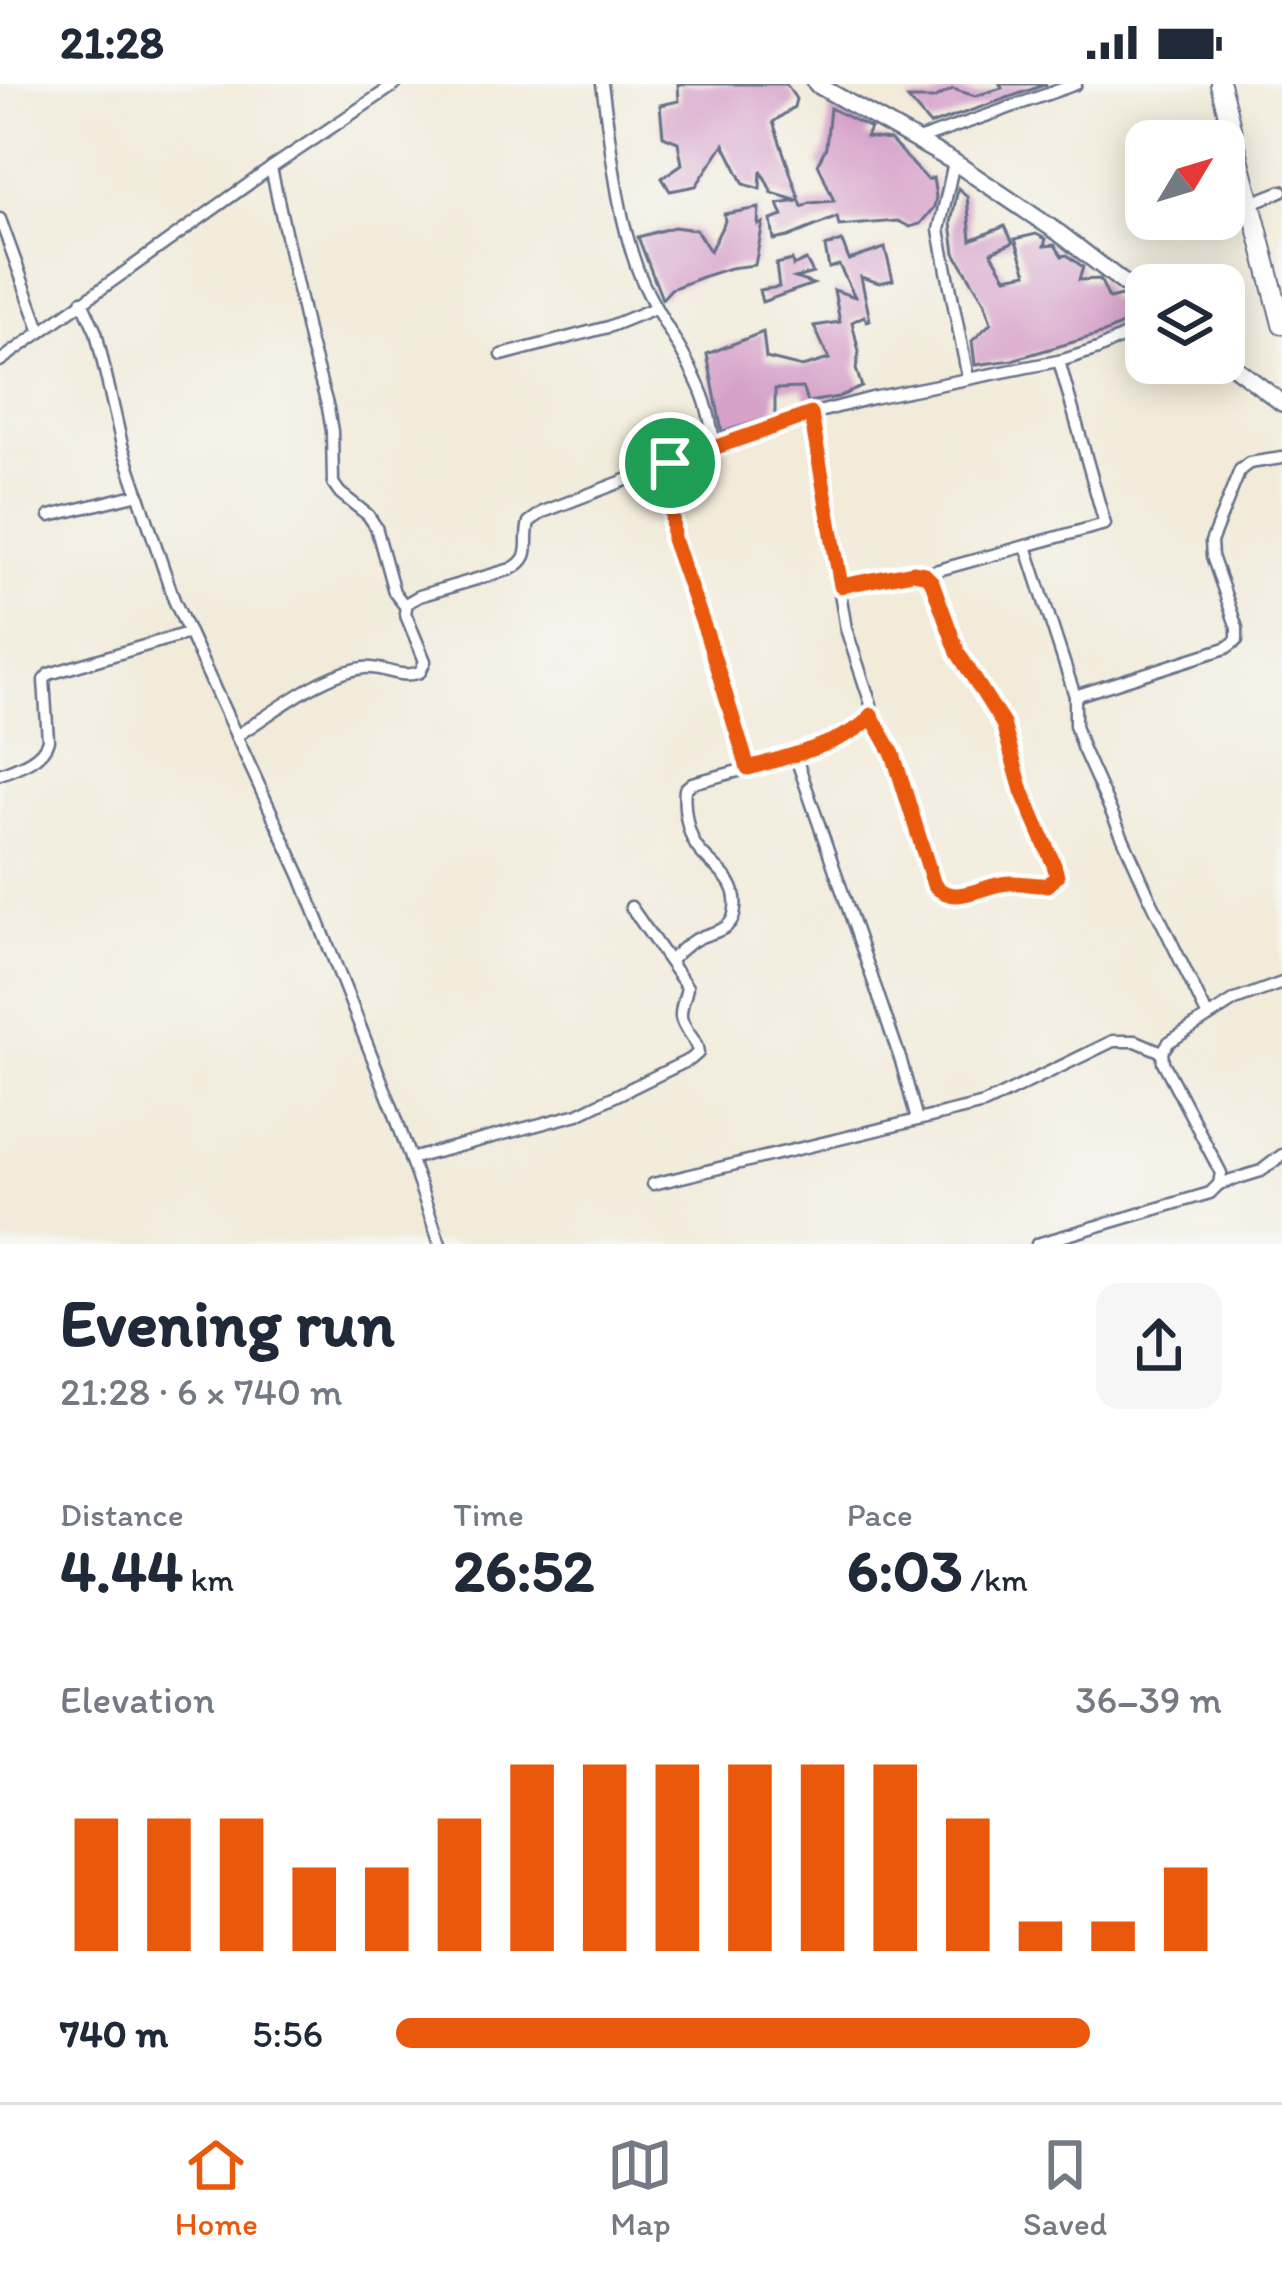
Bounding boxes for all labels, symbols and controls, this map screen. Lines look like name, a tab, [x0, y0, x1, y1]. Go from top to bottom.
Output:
text: 21:28	[60, 15, 164, 69]
north arrow	[1125, 120, 1245, 240]
map controls	[1125, 120, 1245, 384]
button: layers	[1125, 264, 1245, 384]
pin	[619, 412, 721, 514]
icon: arrive	[637, 430, 703, 496]
text: Evening run	[60, 1283, 395, 1363]
button: share	[1096, 1283, 1222, 1409]
text: 21:28 · 6 × 740 m	[60, 1368, 343, 1415]
text: Distance	[60, 1495, 184, 1534]
text: Time	[453, 1495, 524, 1534]
text: Pace	[847, 1495, 913, 1534]
text: 4.44	[60, 1534, 183, 1606]
text: 26:52	[453, 1534, 594, 1606]
text: 6:03	[847, 1534, 963, 1606]
text: km	[183, 1560, 234, 1599]
text: /km	[963, 1560, 1028, 1599]
text: Elevation	[60, 1676, 215, 1723]
text: 36–39 m	[1075, 1676, 1222, 1723]
text: 740 m	[60, 2010, 168, 2057]
text: 5:56	[252, 2010, 323, 2057]
tab: Home	[175, 2132, 258, 2243]
tab: Map	[607, 2132, 673, 2243]
tab: Saved	[1023, 2132, 1107, 2243]

